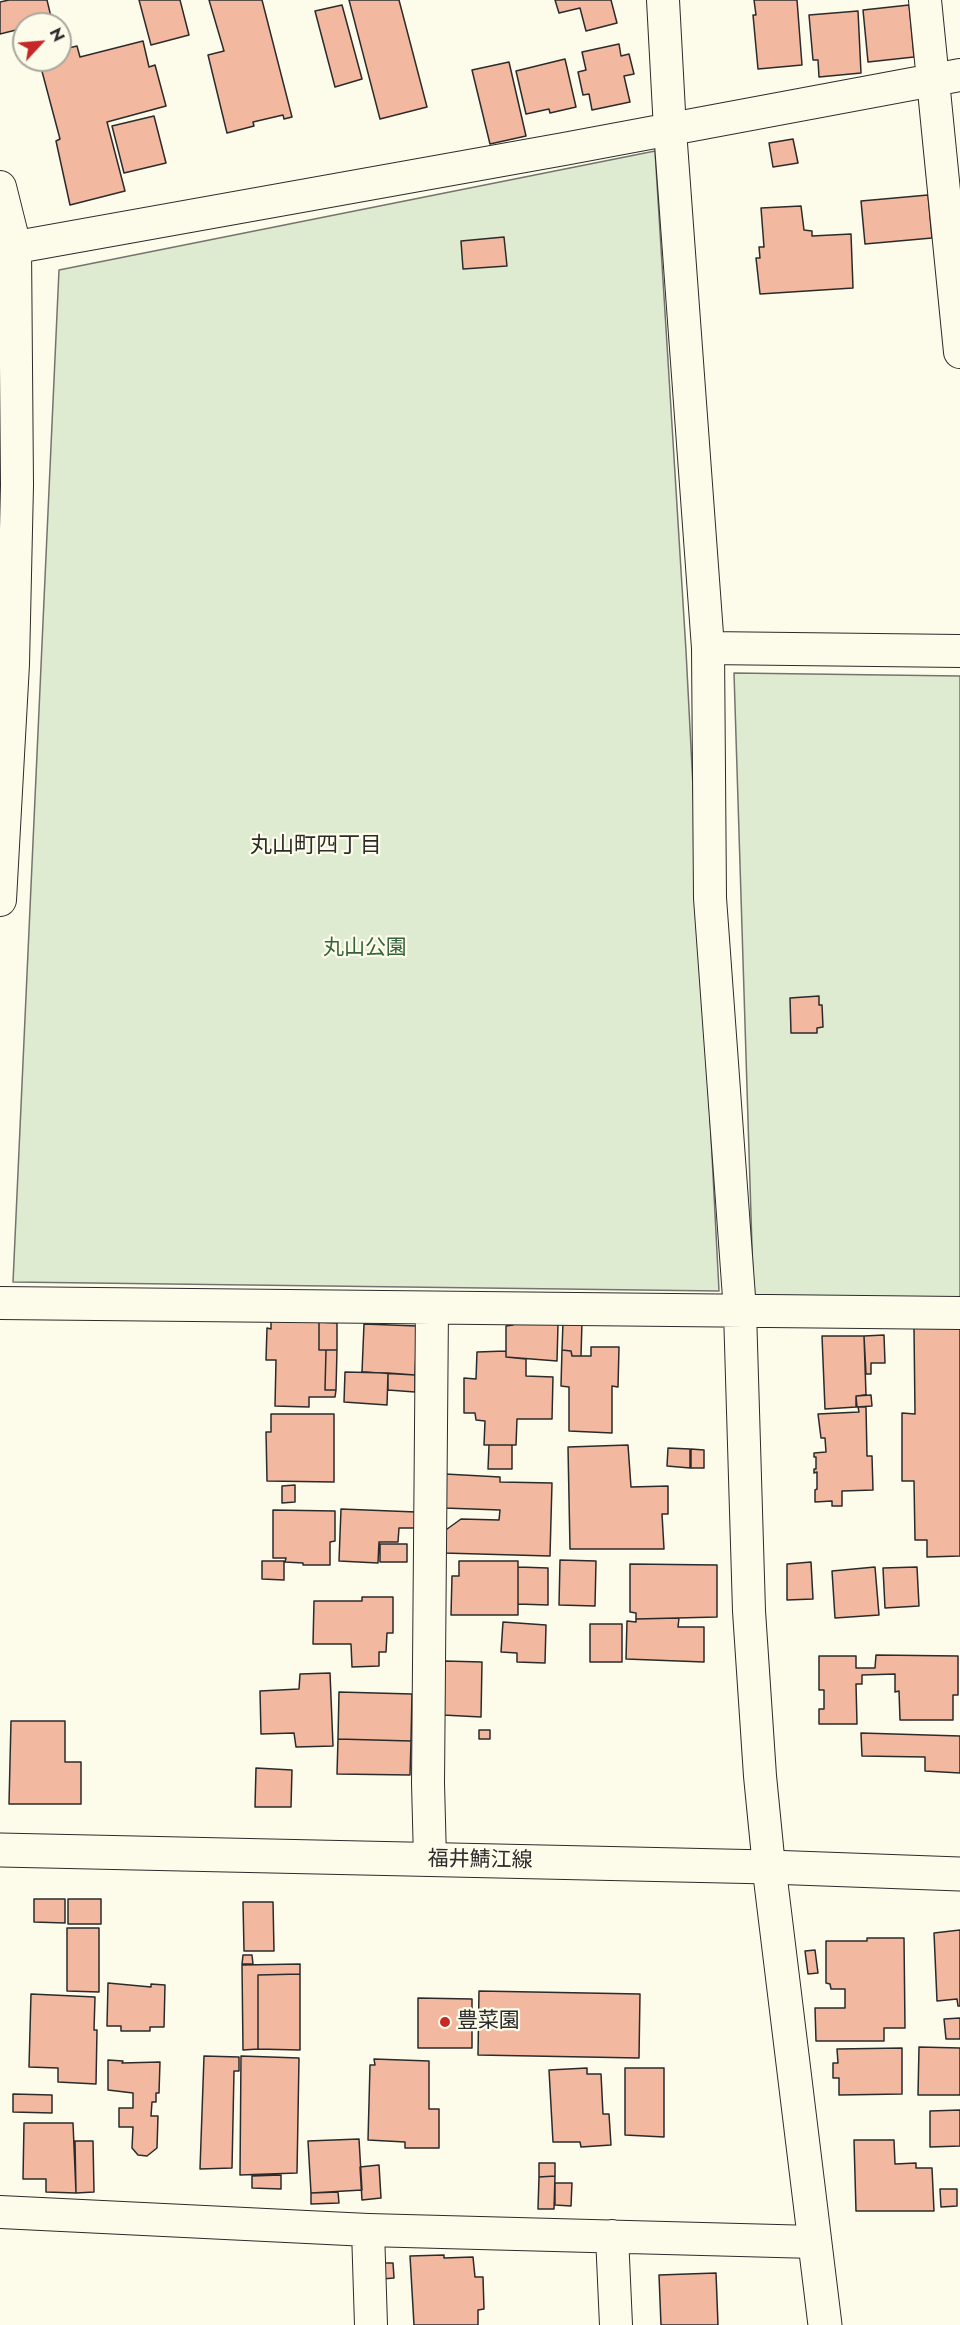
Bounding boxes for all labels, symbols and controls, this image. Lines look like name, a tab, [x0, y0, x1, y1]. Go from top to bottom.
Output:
north arrow	[12, 12, 72, 72]
text: N	[44, 24, 70, 46]
district label: 丸山町四丁目	[250, 834, 382, 860]
park label: 丸山公園	[323, 936, 407, 962]
street label: 福井鯖江線	[427, 1847, 533, 1875]
place label: 豊菜園	[457, 2009, 520, 2035]
marker: 豊菜園	[438, 2015, 452, 2029]

